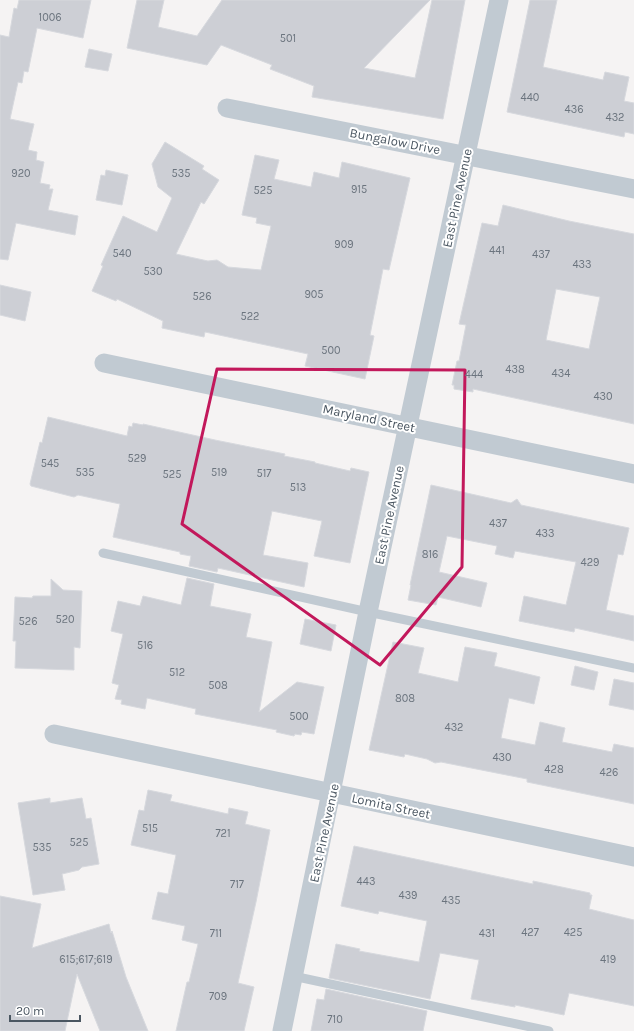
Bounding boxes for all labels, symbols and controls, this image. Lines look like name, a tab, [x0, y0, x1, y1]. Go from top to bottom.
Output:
house number: 1006	[39, 11, 62, 24]
house number: 501	[280, 32, 296, 45]
house number: 440	[521, 91, 539, 104]
house number: 436	[565, 103, 583, 116]
house number: 432	[605, 111, 625, 124]
street label: Bungalow Drive	[348, 125, 442, 157]
street label: East Pine Avenue	[439, 147, 475, 249]
house number: 920	[11, 167, 31, 180]
house number: 535	[172, 167, 190, 180]
house number: 915	[351, 183, 367, 196]
house number: 525	[254, 184, 272, 197]
house number: 909	[334, 238, 354, 251]
house number: 441	[489, 244, 505, 257]
house number: 540	[113, 247, 131, 260]
house number: 437	[532, 248, 550, 261]
house number: 433	[572, 258, 592, 271]
house number: 530	[143, 265, 163, 278]
house number: 905	[304, 288, 324, 301]
house number: 526	[193, 290, 211, 303]
house number: 522	[241, 310, 259, 323]
house number: 500	[321, 344, 341, 357]
house number: 438	[505, 363, 525, 376]
house number: 434	[552, 367, 570, 380]
house number: 444	[465, 368, 483, 381]
house number: 430	[593, 390, 613, 403]
street label: Maryland Street	[321, 401, 417, 435]
house number: 529	[128, 452, 146, 465]
house number: 545	[41, 457, 59, 470]
street label: East Pine Avenue	[371, 464, 407, 566]
house number: 535	[76, 466, 94, 479]
house number: 519	[211, 466, 227, 479]
house number: 517	[256, 467, 272, 480]
house number: 525	[163, 468, 181, 481]
house number: 513	[290, 481, 306, 494]
house number: 437	[489, 517, 507, 530]
house number: 433	[535, 527, 555, 540]
house number: 816	[422, 548, 438, 561]
house number: 429	[581, 556, 599, 569]
house number: 520	[55, 613, 75, 626]
house number: 526	[19, 615, 37, 628]
house number: 516	[137, 639, 153, 652]
house number: 512	[169, 666, 185, 679]
house number: 508	[208, 679, 228, 692]
house number: 808	[395, 692, 415, 705]
house number: 500	[289, 710, 309, 723]
house number: 432	[444, 721, 464, 734]
house number: 430	[492, 751, 512, 764]
house number: 428	[544, 763, 564, 776]
house number: 426	[600, 766, 618, 779]
street label: East Pine Avenue	[306, 782, 342, 884]
street label: Lomita Street	[350, 790, 432, 822]
house number: 515	[142, 822, 158, 835]
house number: 721	[215, 827, 231, 840]
house number: 525	[70, 836, 88, 849]
house number: 535	[33, 841, 51, 854]
house number: 443	[357, 875, 375, 888]
house number: 717	[230, 878, 244, 891]
house number: 439	[398, 889, 418, 902]
house number: 435	[442, 894, 460, 907]
house number: 427	[521, 926, 539, 939]
house number: 425	[564, 926, 582, 939]
house number: 711	[210, 927, 222, 940]
house number: 431	[479, 927, 495, 940]
house number: 615;617;619	[59, 953, 113, 966]
house number: 419	[600, 953, 616, 966]
house number: 709	[209, 990, 227, 1003]
scale bar	[10, 997, 80, 1023]
text: 20 m	[16, 1004, 44, 1018]
house number: 710	[327, 1013, 343, 1026]

